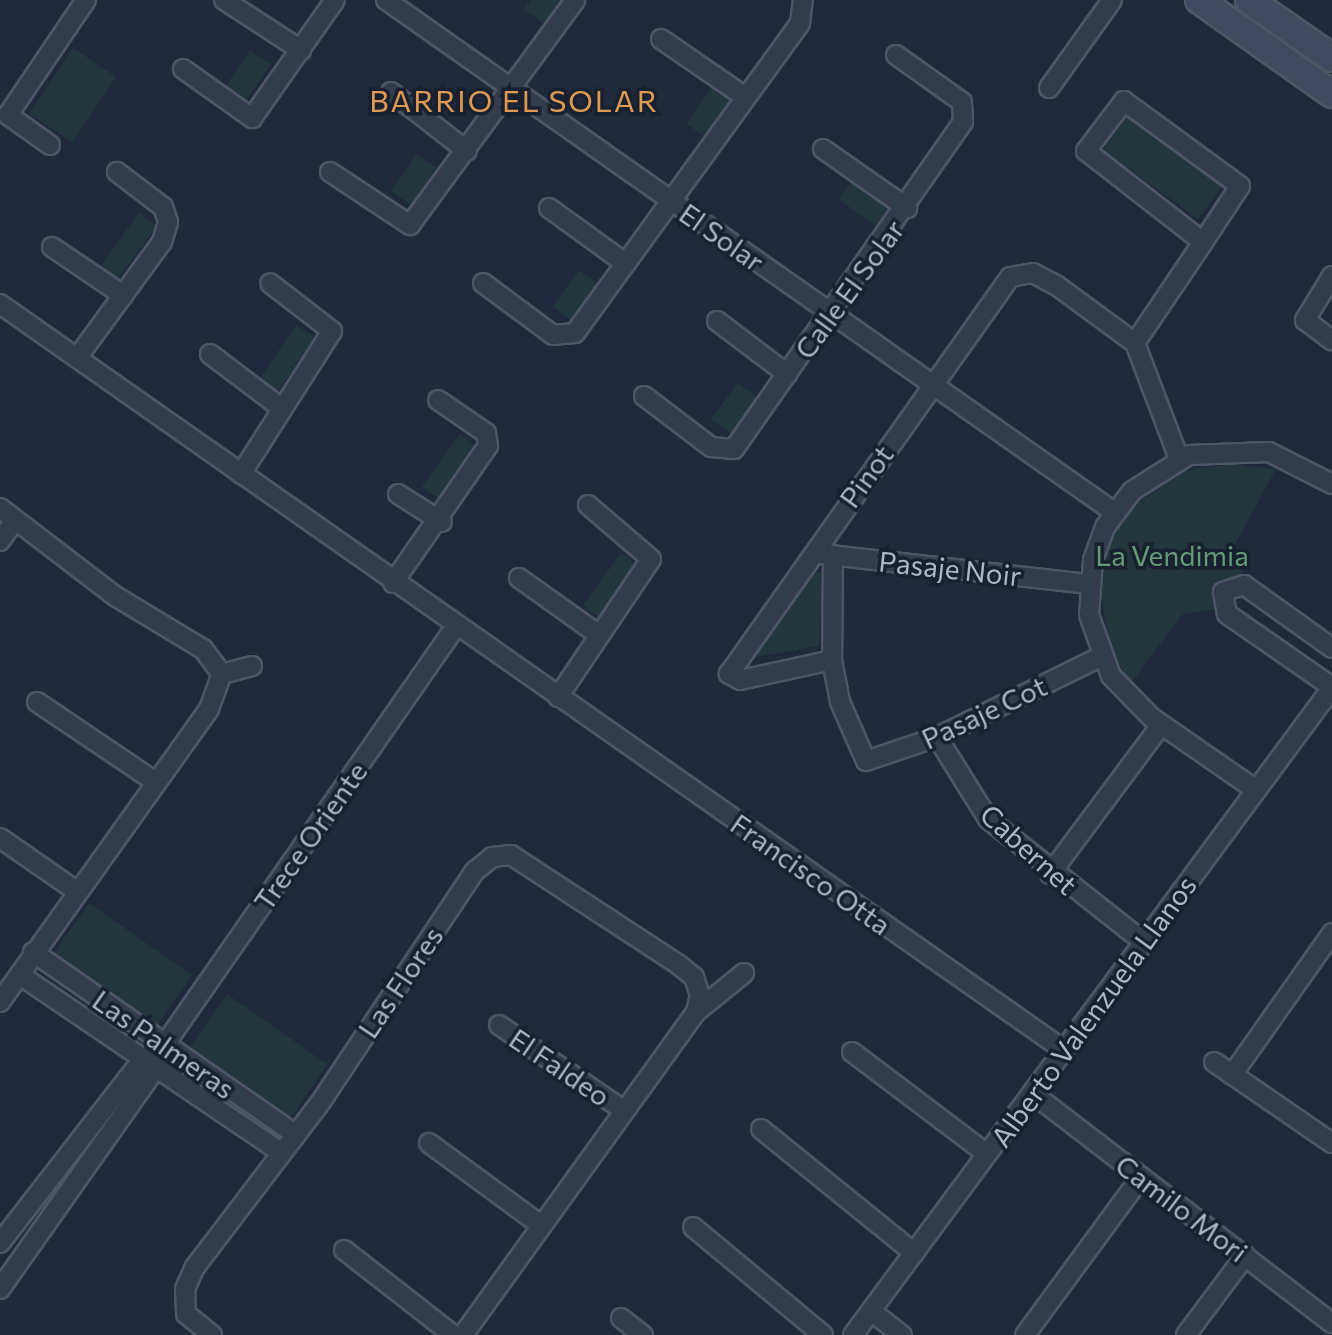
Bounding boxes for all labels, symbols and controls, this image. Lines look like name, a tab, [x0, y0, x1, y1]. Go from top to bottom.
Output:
district label: BARRIO EL SOLAR	[369, 82, 659, 118]
street label: El Solar	[673, 196, 771, 278]
street label: Calle El Solar	[787, 213, 911, 365]
street label: Pinot	[832, 438, 900, 514]
park label: La Vendimia	[1095, 538, 1249, 572]
street label: Pasaje Noir	[877, 544, 1023, 592]
street label: Pasaje Cot	[916, 668, 1052, 756]
street label: Trece Oriente	[247, 755, 373, 917]
street label: Cabernet	[974, 797, 1084, 901]
street label: Francisco Otta	[725, 806, 897, 942]
street label: Alberto Valenzuela Llanos	[983, 869, 1203, 1153]
street label: Las Flores	[351, 920, 449, 1044]
street label: Las Palmeras	[87, 983, 241, 1105]
street label: El Faldeo	[503, 1021, 617, 1113]
street label: Camilo Mori	[1109, 1147, 1255, 1269]

